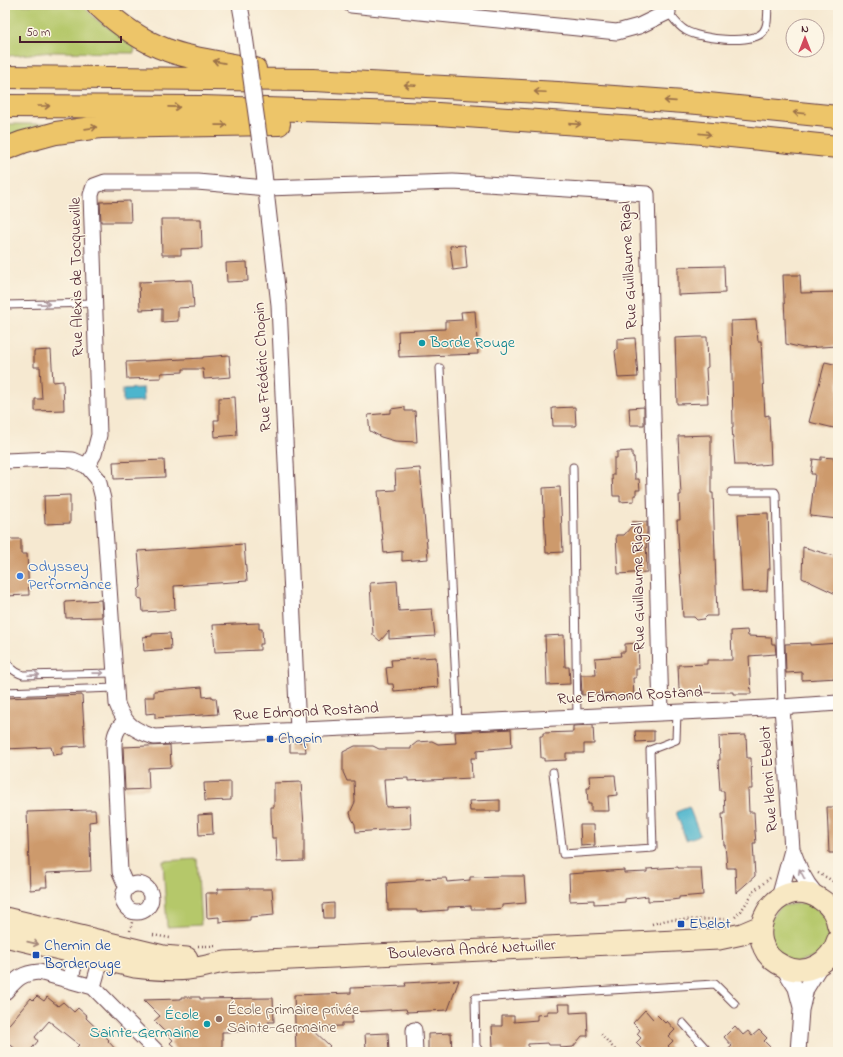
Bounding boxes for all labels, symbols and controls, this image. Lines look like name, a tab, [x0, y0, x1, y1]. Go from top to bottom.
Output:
scale bar	[20, 18, 121, 44]
north arrow	[785, 18, 825, 58]
text: N	[801, 21, 809, 37]
text: 50 m	[26, 24, 50, 42]
one-way arrow	[213, 58, 226, 66]
one-way arrow	[404, 81, 417, 88]
one-way arrow	[534, 89, 547, 96]
one-way arrow	[664, 98, 677, 105]
one-way arrow	[37, 102, 50, 110]
one-way arrow	[167, 103, 180, 111]
one-way arrow	[793, 109, 806, 117]
one-way arrow	[214, 121, 227, 129]
one-way arrow	[568, 121, 581, 128]
one-way arrow	[84, 124, 97, 132]
one-way arrow	[698, 130, 711, 137]
street label: Rue Alexis de Tocqueville	[64, 196, 90, 357]
street label: Rue Guillaume Rigal	[614, 200, 644, 330]
one-way arrow	[37, 300, 50, 308]
street label: Rue Frédéric Chopin	[248, 302, 278, 432]
place label: Borde Rouge	[429, 331, 516, 355]
marker: Borde Rouge	[417, 338, 427, 348]
street label: Rue Guillaume Rigal	[626, 522, 652, 651]
place label: Odyssey Performance	[28, 555, 112, 597]
marker: Odyssey Performance	[15, 571, 25, 581]
one-way arrow	[91, 669, 104, 677]
one-way arrow	[27, 671, 40, 679]
street label: Rue Edmond Rostand	[557, 680, 703, 712]
street label: Rue Edmond Rostand	[233, 696, 379, 728]
street label: Rue Henri Ebelot	[753, 724, 785, 833]
place label: Chopin	[278, 727, 322, 751]
marker: Chopin	[265, 734, 275, 744]
one-way arrow	[798, 869, 806, 881]
place label: Ebelot	[689, 912, 731, 936]
marker: Ebelot	[676, 919, 686, 929]
place label: Chemin de Borderouge	[43, 934, 122, 976]
street label: Boulevard André Netwiller	[387, 934, 557, 966]
one-way arrow	[26, 940, 39, 947]
marker: Chemin de Borderouge	[31, 950, 41, 960]
place label: École primaire privée Sainte-Germaine	[227, 998, 360, 1040]
place label: École Sainte-Germaine	[90, 1003, 200, 1045]
marker: École primaire privée Sainte-Germaine	[214, 1014, 224, 1024]
marker: École Sainte-Germaine	[202, 1019, 212, 1029]

